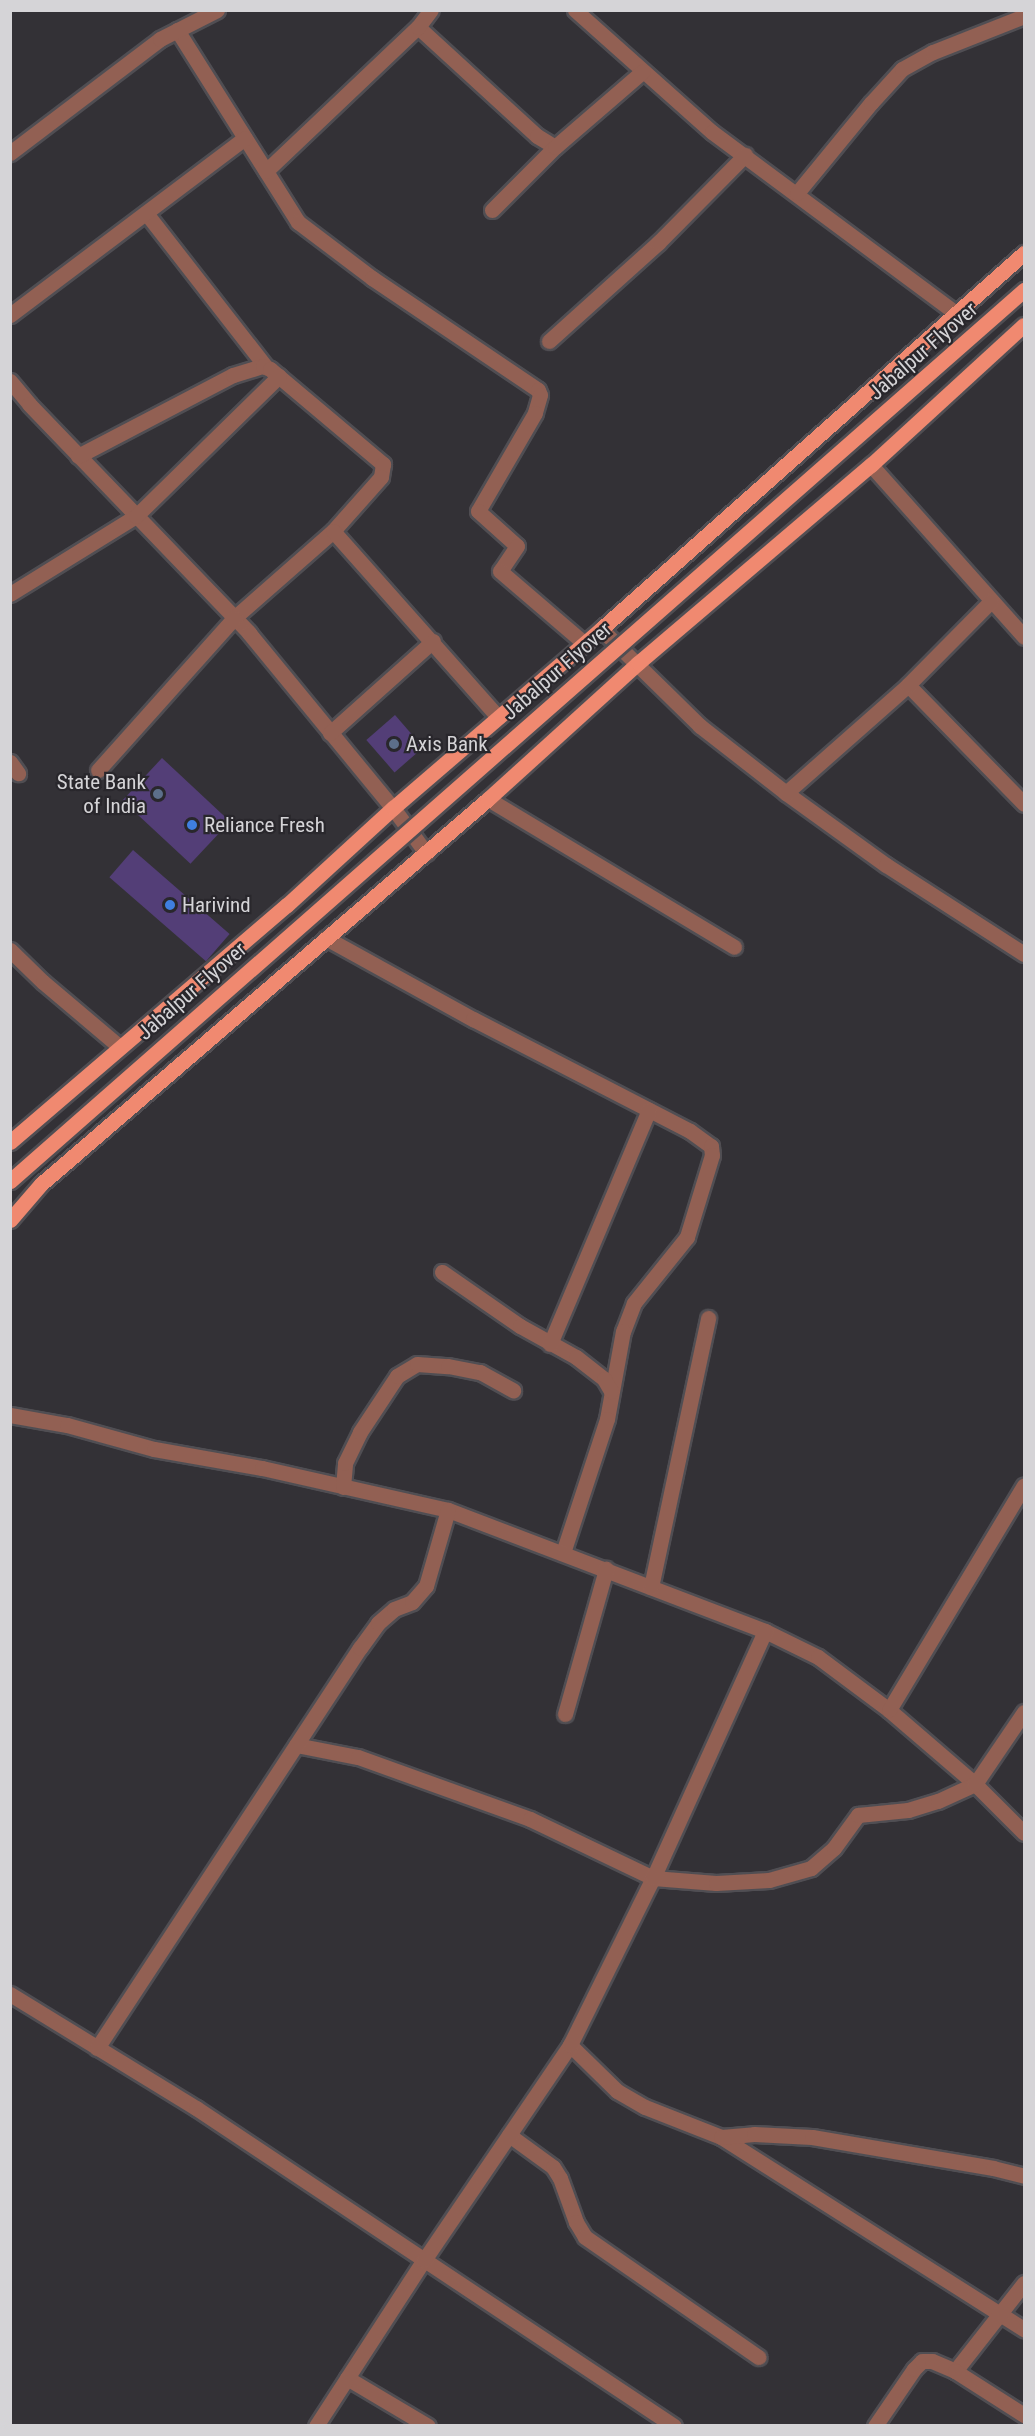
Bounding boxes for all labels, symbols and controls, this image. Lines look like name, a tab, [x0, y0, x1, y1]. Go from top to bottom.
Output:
street label: Jabalpur Flyover	[863, 297, 983, 405]
street label: Jabalpur Flyover	[497, 617, 617, 725]
place label: Axis Bank	[406, 731, 488, 757]
marker: Axis Bank	[387, 737, 401, 751]
place label: State Bank of India	[57, 769, 146, 819]
marker: State Bank of India	[151, 787, 165, 801]
place label: Reliance Fresh	[204, 812, 325, 838]
marker: Reliance Fresh	[185, 818, 199, 832]
place label: Harivind	[182, 892, 251, 918]
marker: Harivind	[163, 898, 177, 912]
street label: Jabalpur Flyover	[132, 937, 252, 1045]

